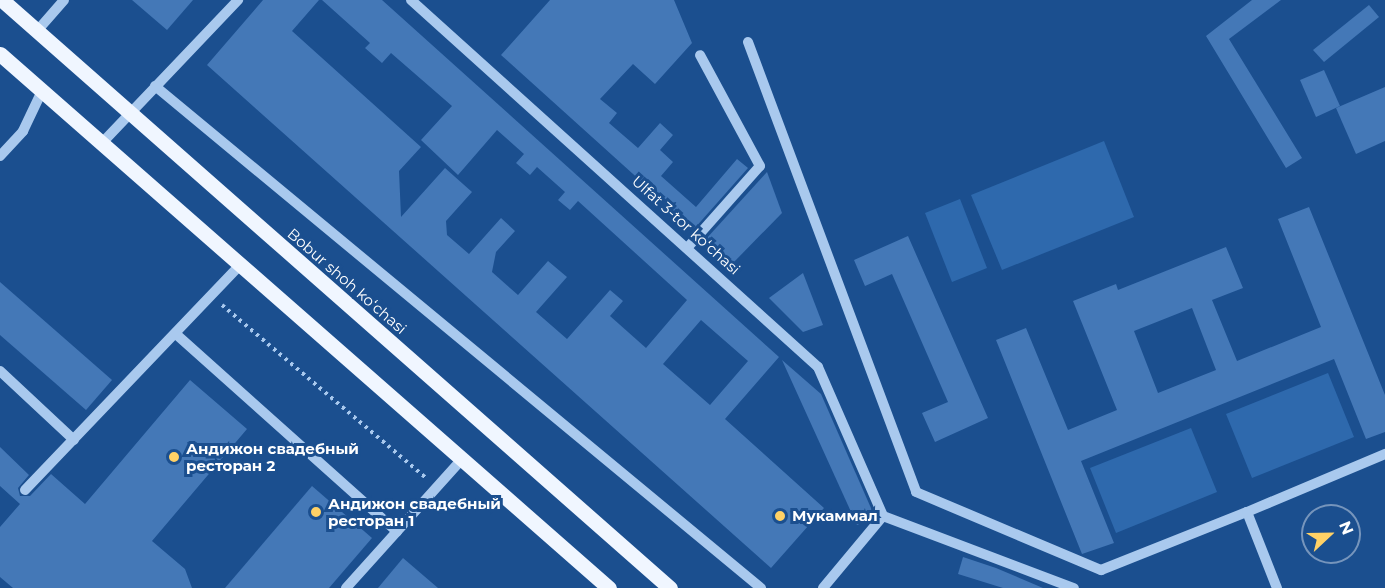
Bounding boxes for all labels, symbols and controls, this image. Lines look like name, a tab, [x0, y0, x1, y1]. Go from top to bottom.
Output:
street label: Ulfat 3-tor koʻchasi	[628, 172, 744, 278]
street label: Bobur shoh koʻchasi	[284, 224, 410, 338]
place label: Андижон свадебный ресторан 2	[186, 439, 359, 474]
marker: Андижон свадебный ресторан 2	[167, 450, 181, 464]
place label: Андижон свадебный ресторан 1	[328, 494, 501, 529]
north arrow	[1301, 504, 1361, 564]
marker: Андижон свадебный ресторан 1	[309, 505, 323, 519]
place label: Мукаммал	[792, 507, 878, 525]
marker: Мукаммал	[773, 509, 787, 523]
text: N	[1335, 518, 1358, 537]

